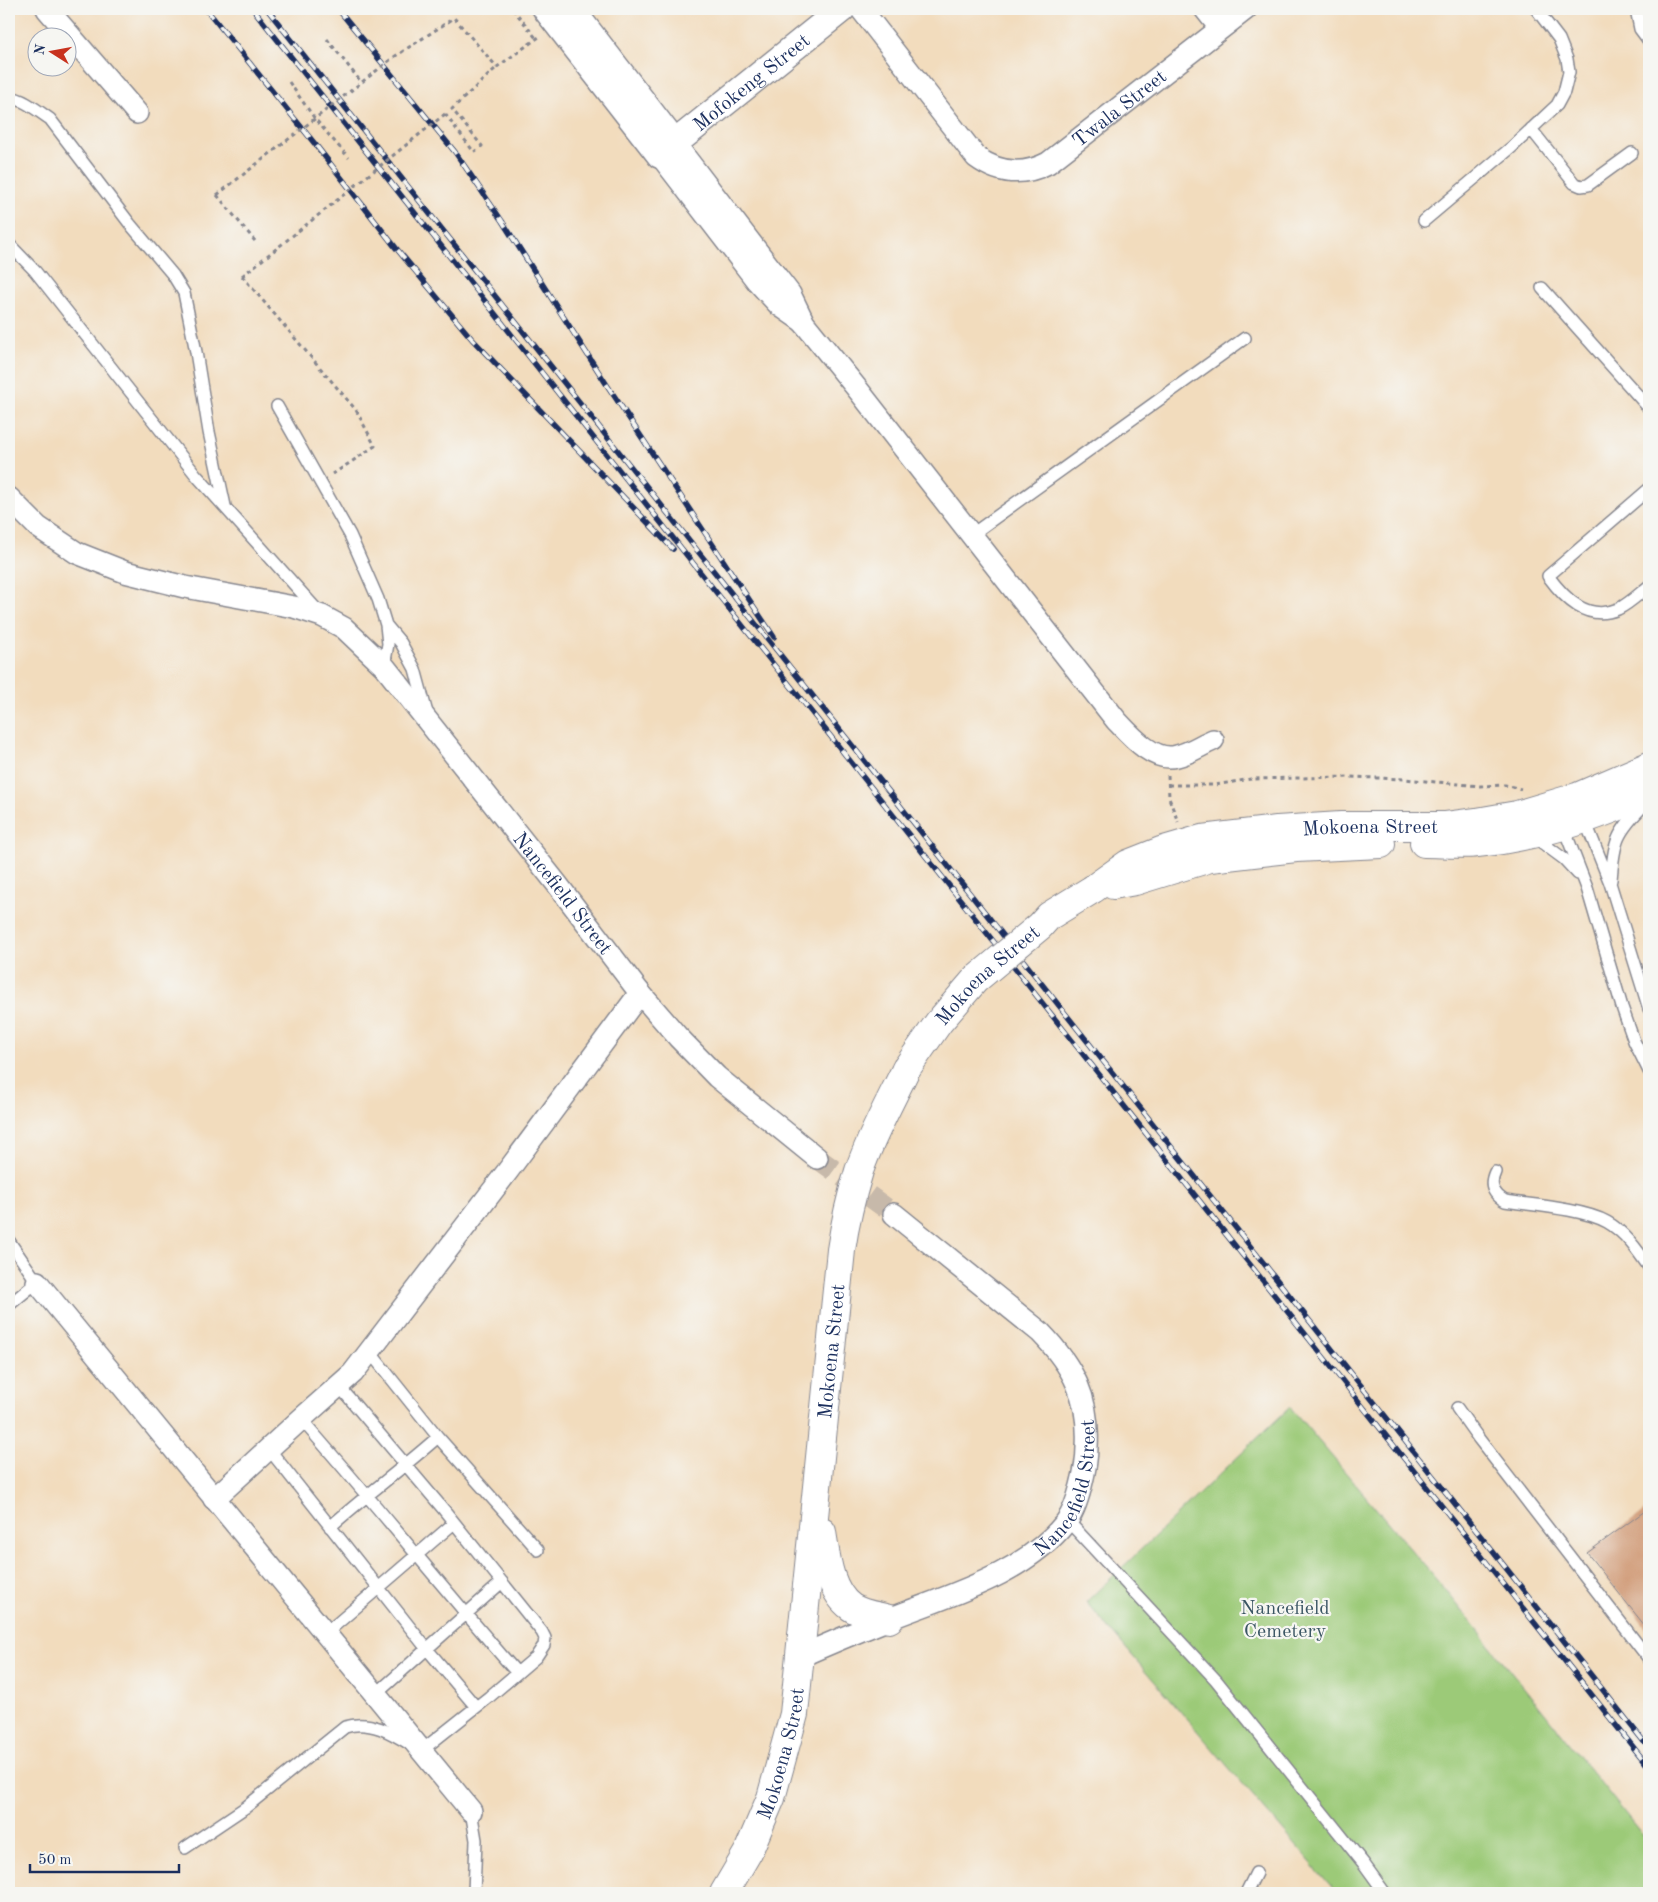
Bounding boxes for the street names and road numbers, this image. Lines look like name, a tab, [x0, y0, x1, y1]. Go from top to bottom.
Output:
street label: Mofokeng Street	[690, 31, 814, 136]
street label: Twala Street	[1069, 67, 1171, 152]
street label: Mokoena Street	[1302, 818, 1438, 840]
street label: Nancefield Street	[508, 829, 615, 959]
street label: Mokoena Street	[933, 923, 1044, 1030]
street label: Mokoena Street	[816, 1283, 850, 1420]
street label: Nancefield Street	[1031, 1418, 1099, 1561]
street label: Mokoena Street	[755, 1687, 809, 1823]

